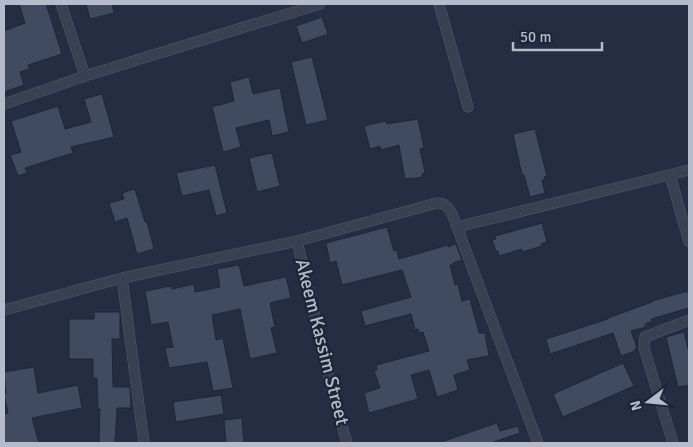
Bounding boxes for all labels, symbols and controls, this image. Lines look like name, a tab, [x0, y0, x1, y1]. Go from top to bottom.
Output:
scale bar	[513, 20, 602, 52]
text: 50 m	[520, 28, 551, 46]
street label: Akeem Kassim Street	[290, 256, 354, 428]
north arrow	[623, 377, 673, 427]
text: N	[626, 398, 645, 412]

